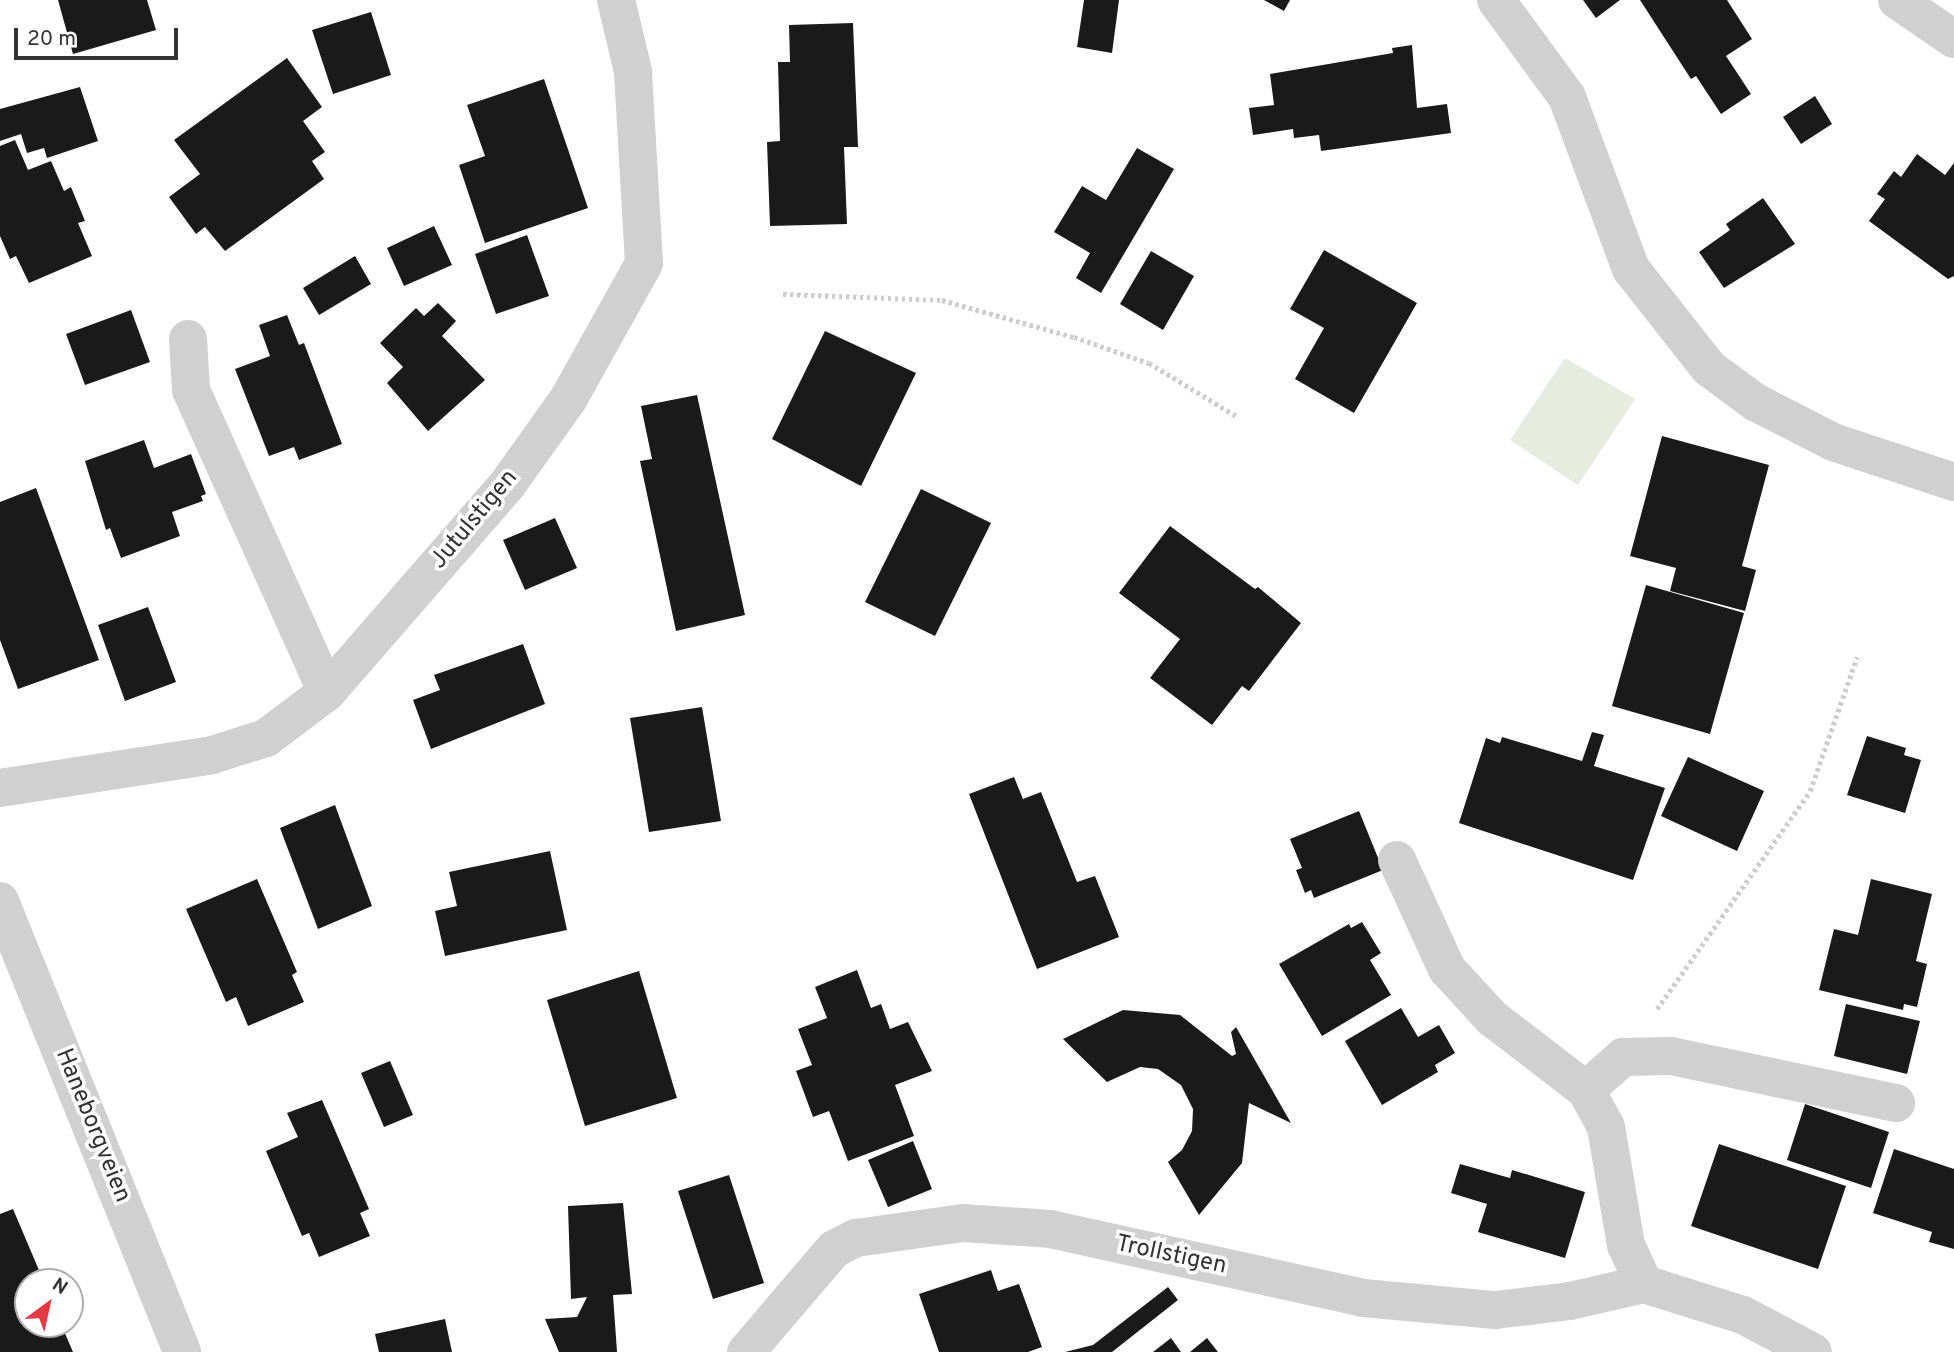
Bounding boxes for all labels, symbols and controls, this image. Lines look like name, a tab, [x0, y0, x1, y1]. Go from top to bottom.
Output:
scale bar	[18, 14, 182, 58]
text: 20 m	[27, 26, 76, 53]
street label: Jutulstigen	[425, 465, 525, 575]
street label: Haneborgveien	[48, 1045, 136, 1207]
street label: Trollstigen	[1113, 1230, 1229, 1282]
north arrow	[14, 1268, 84, 1338]
text: N	[47, 1273, 72, 1301]

